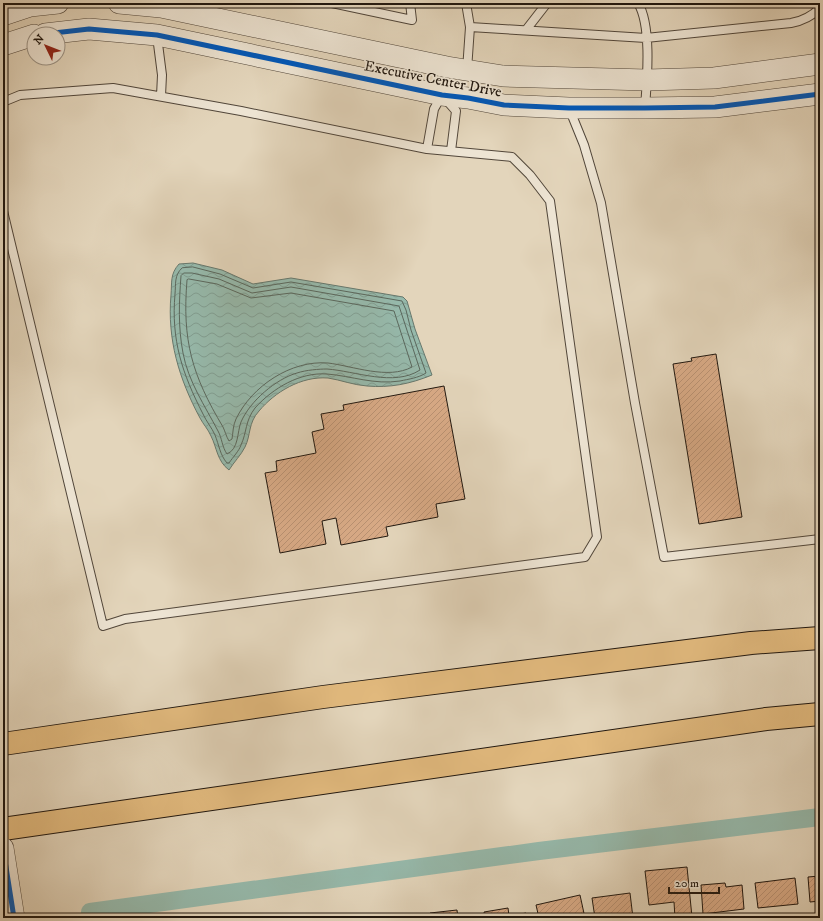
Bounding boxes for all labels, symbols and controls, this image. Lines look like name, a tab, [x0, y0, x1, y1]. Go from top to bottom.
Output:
north arrow	[26, 26, 66, 66]
text: N	[31, 32, 48, 48]
street label: Executive Center Drive	[363, 56, 503, 102]
scale bar	[669, 869, 719, 895]
text: 20 m	[675, 876, 699, 891]

